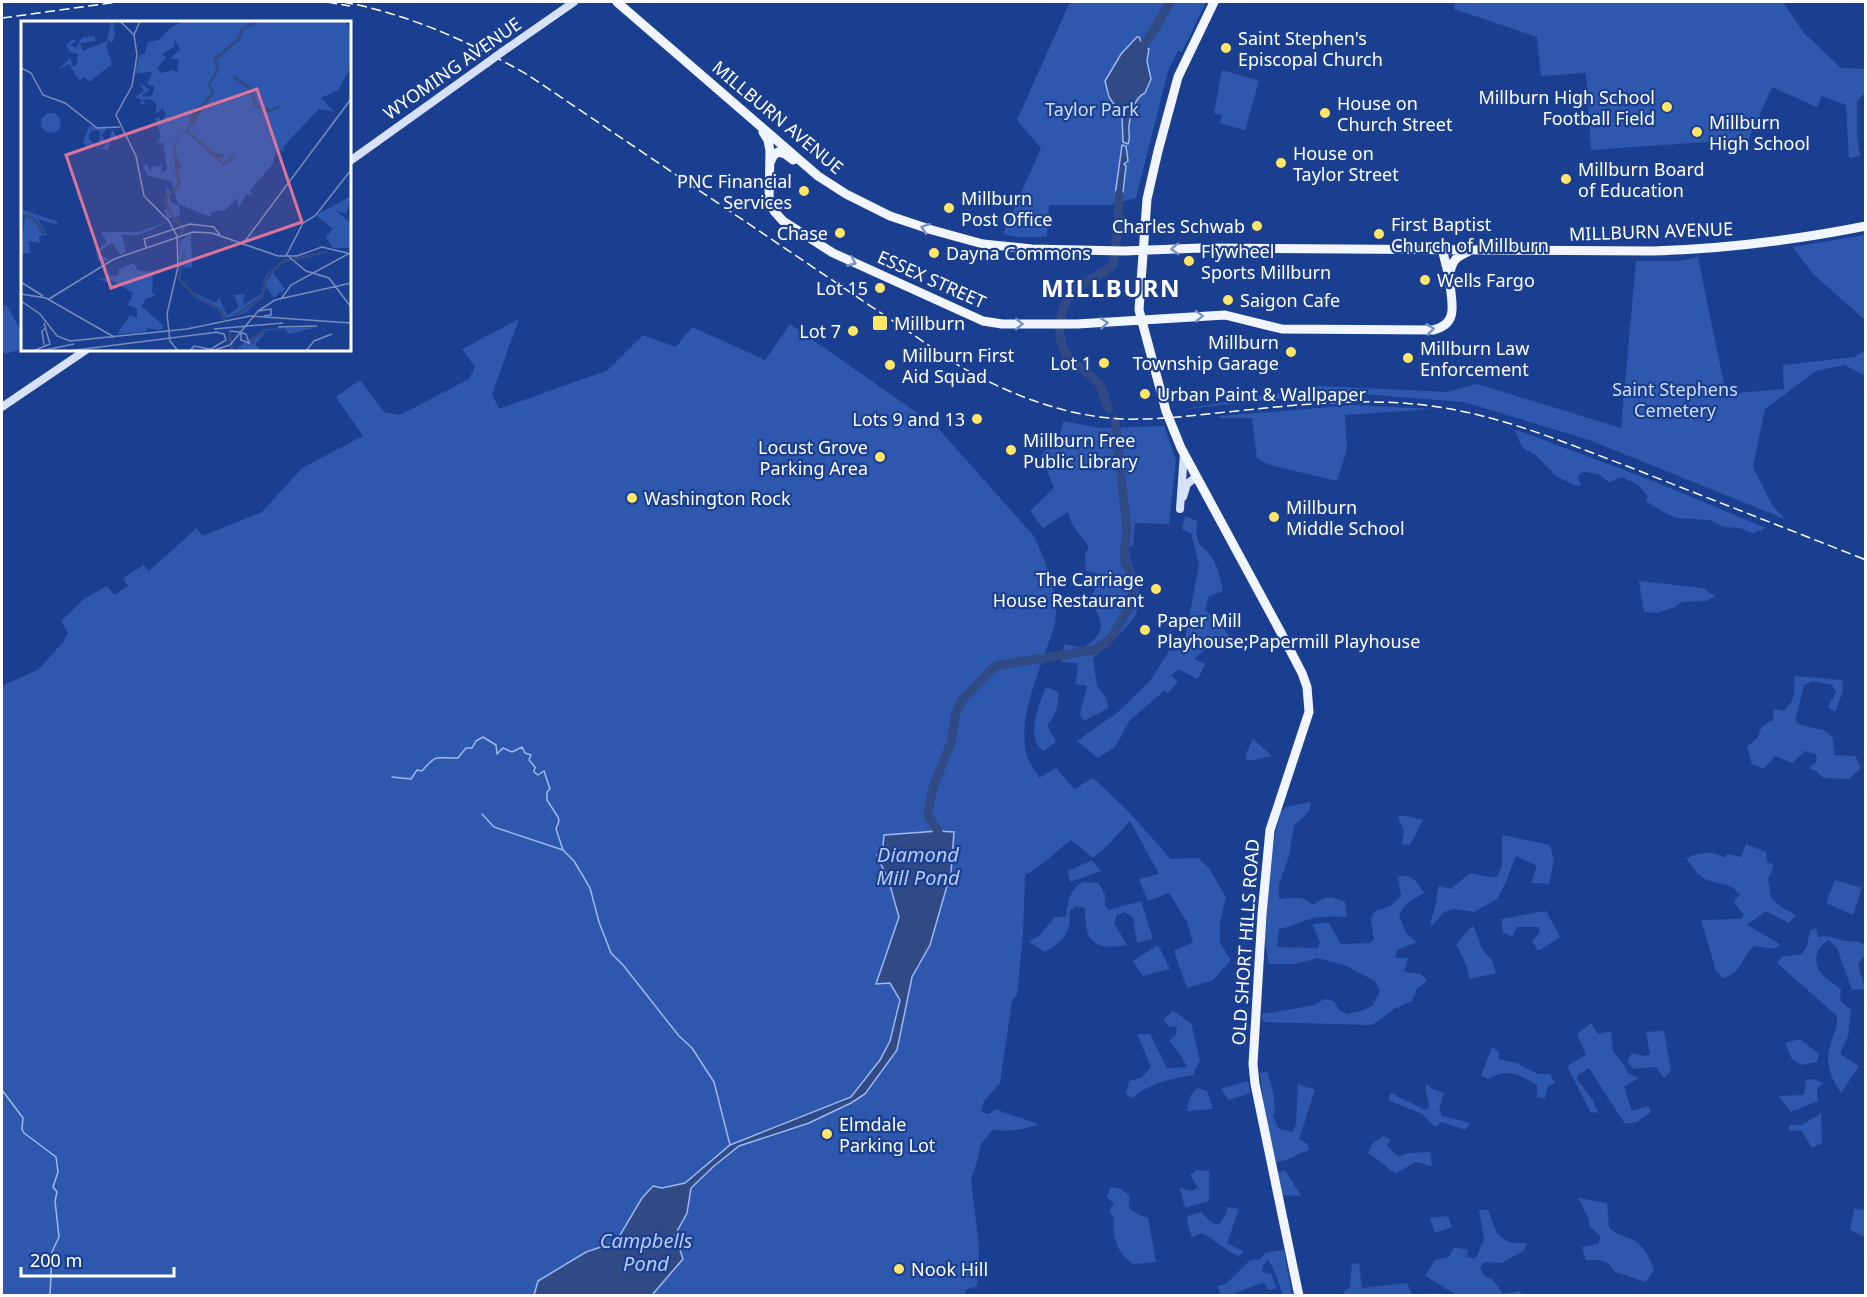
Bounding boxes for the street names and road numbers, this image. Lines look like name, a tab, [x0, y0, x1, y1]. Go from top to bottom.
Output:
street label: WYOMING AVENUE	[378, 11, 526, 125]
street label: MILLBURN AVENUE	[707, 55, 849, 179]
street label: MILLBURN AVENUE	[1569, 216, 1733, 246]
street label: ESSEX STREET	[874, 244, 990, 314]
street label: OLD SHORT HILLS ROAD	[1226, 838, 1264, 1046]

